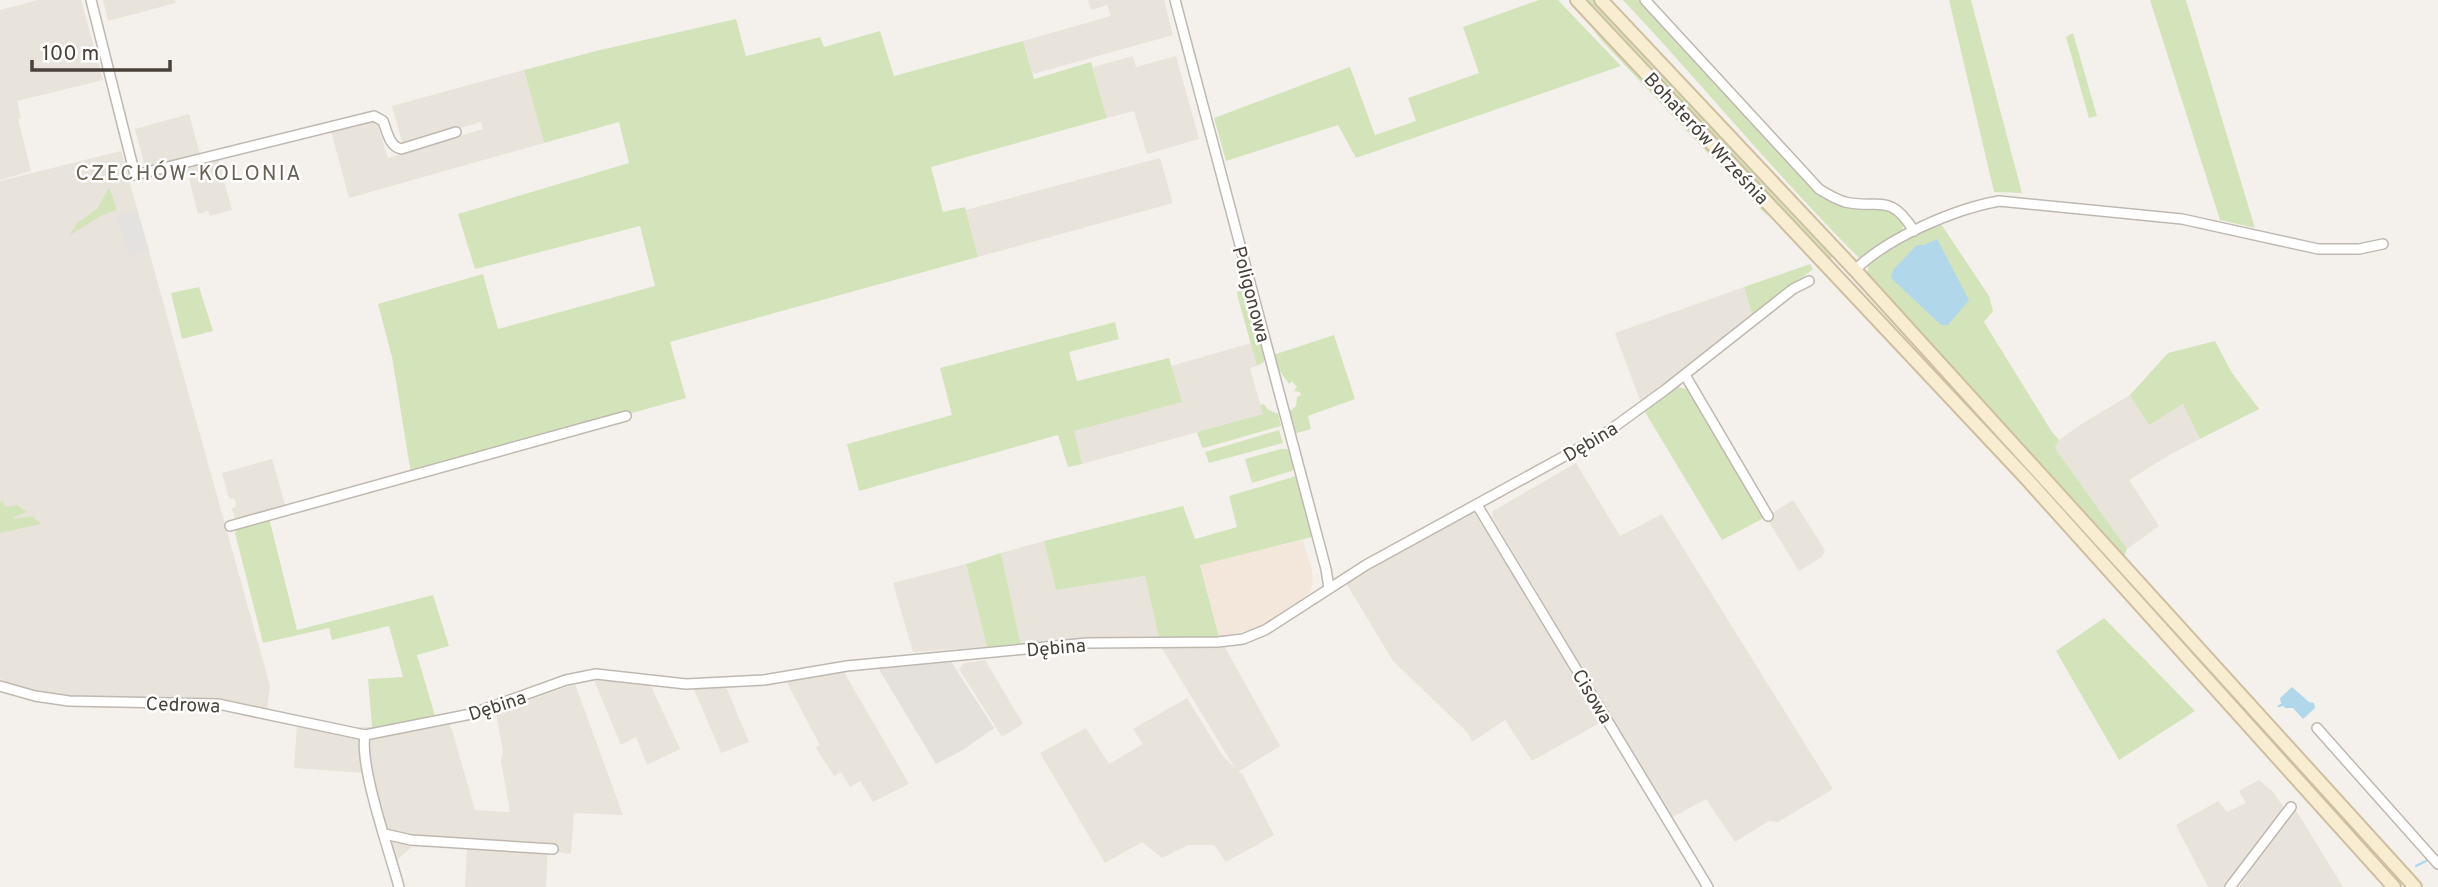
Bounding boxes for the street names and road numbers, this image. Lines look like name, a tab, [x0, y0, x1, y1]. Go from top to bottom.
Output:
street label: Bohaterów Września	[1638, 68, 1773, 211]
street label: Poligonowa	[1226, 244, 1274, 345]
street label: Dębina	[1559, 417, 1623, 468]
street label: Dębina	[1026, 634, 1087, 664]
street label: Cisowa	[1566, 665, 1617, 729]
street label: Dębina	[466, 686, 530, 727]
street label: Cedrowa	[145, 693, 221, 719]

